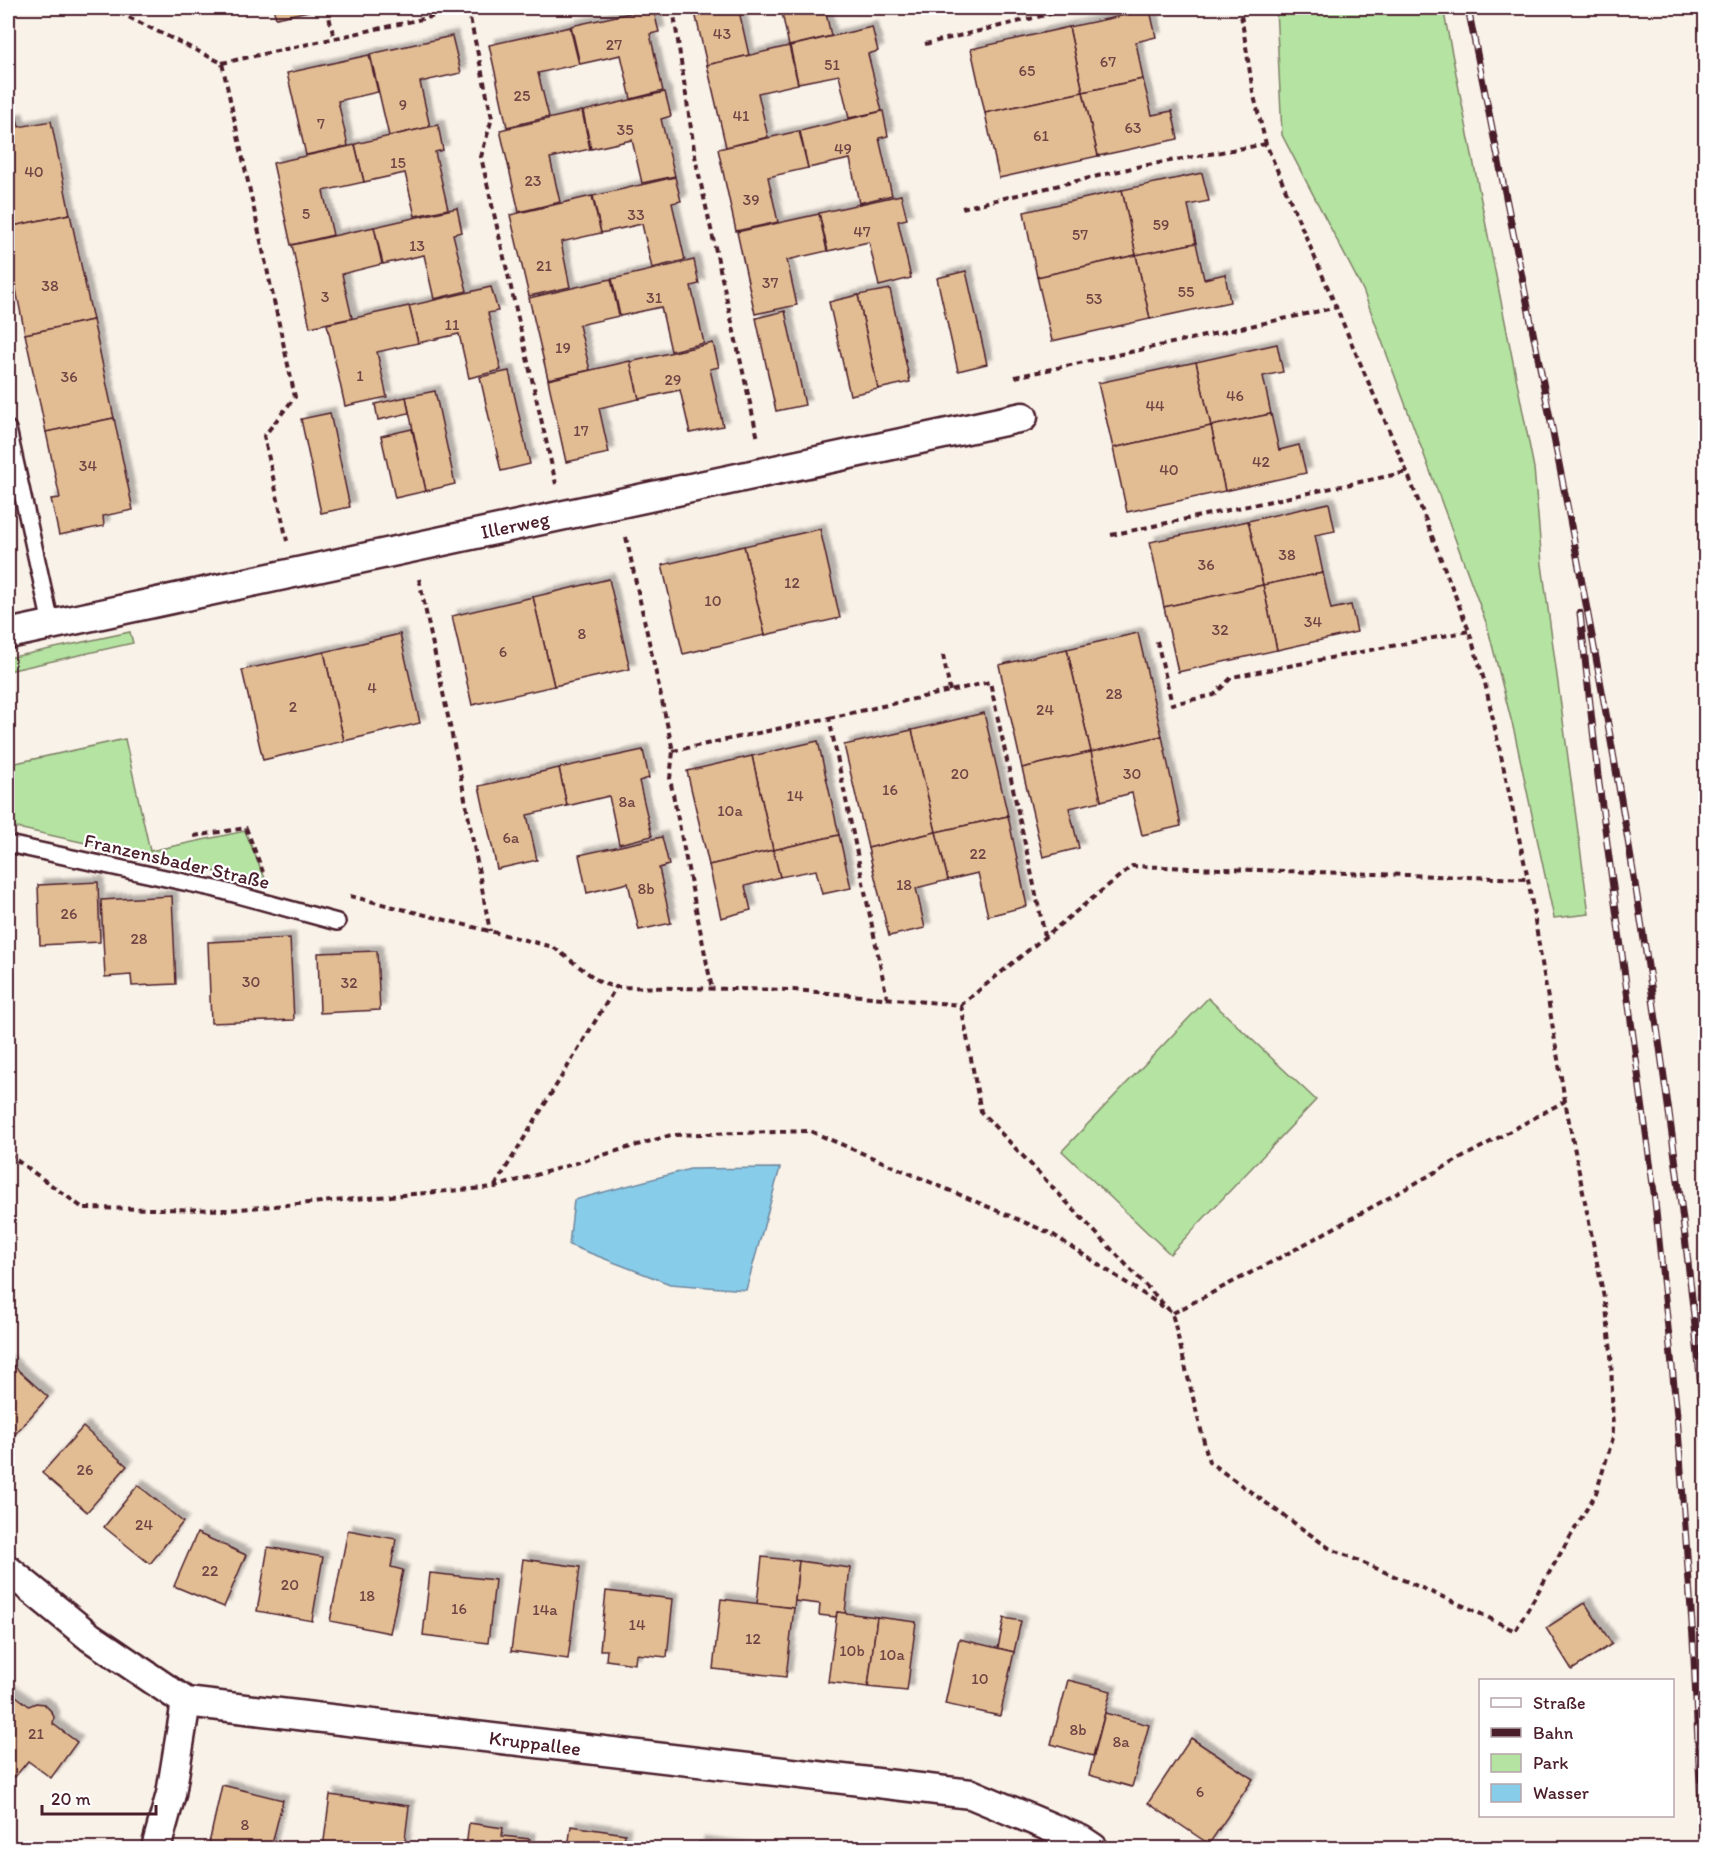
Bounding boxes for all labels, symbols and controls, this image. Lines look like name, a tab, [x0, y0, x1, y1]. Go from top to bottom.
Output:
house number: 43	[713, 24, 731, 43]
house number: 27	[606, 35, 622, 54]
house number: 67	[1100, 52, 1116, 71]
house number: 51	[824, 55, 840, 74]
house number: 65	[1019, 61, 1035, 80]
house number: 25	[514, 86, 530, 105]
house number: 9	[399, 95, 407, 114]
house number: 41	[732, 106, 750, 125]
house number: 7	[317, 114, 325, 133]
house number: 63	[1124, 118, 1142, 137]
house number: 35	[616, 120, 634, 139]
house number: 61	[1033, 126, 1050, 145]
house number: 49	[834, 139, 852, 158]
house number: 15	[390, 153, 406, 172]
house number: 40	[24, 162, 44, 181]
house number: 23	[524, 171, 542, 190]
house number: 39	[742, 190, 760, 209]
house number: 5	[302, 204, 310, 223]
house number: 33	[627, 205, 645, 224]
house number: 59	[1153, 215, 1169, 234]
house number: 47	[853, 222, 871, 241]
house number: 57	[1072, 225, 1088, 244]
house number: 13	[409, 236, 425, 255]
house number: 21	[536, 256, 552, 275]
house number: 37	[762, 273, 778, 292]
house number: 38	[41, 276, 59, 295]
house number: 55	[1178, 282, 1194, 301]
house number: 3	[321, 287, 330, 306]
house number: 31	[646, 288, 663, 307]
house number: 53	[1085, 289, 1103, 308]
house number: 11	[445, 315, 460, 334]
house number: 19	[555, 338, 571, 357]
house number: 1	[356, 366, 364, 385]
house number: 36	[60, 367, 78, 386]
house number: 29	[665, 370, 681, 389]
house number: 46	[1226, 386, 1244, 405]
house number: 44	[1145, 396, 1165, 415]
house number: 17	[573, 421, 589, 440]
house number: 42	[1252, 452, 1271, 471]
house number: 34	[79, 456, 98, 475]
house number: 40	[1159, 460, 1179, 479]
street label: Illerweg	[478, 506, 552, 544]
house number: 38	[1278, 545, 1296, 564]
house number: 36	[1197, 555, 1215, 574]
house number: 12	[784, 573, 801, 592]
house number: 10	[704, 591, 722, 610]
house number: 34	[1304, 612, 1323, 631]
house number: 32	[1211, 620, 1229, 639]
house number: 8	[578, 624, 587, 643]
house number: 6	[499, 642, 507, 661]
house number: 4	[367, 678, 377, 697]
house number: 28	[1105, 684, 1123, 703]
house number: 2	[289, 697, 298, 716]
house number: 24	[1036, 700, 1054, 719]
house number: 20	[951, 764, 969, 783]
house number: 30	[1123, 764, 1141, 783]
house number: 16	[882, 780, 898, 799]
house number: 14	[786, 786, 804, 805]
house number: 8a	[618, 792, 636, 811]
house number: 10a	[717, 801, 743, 820]
street label: Franzensbader Straße	[82, 828, 272, 894]
house number: 6a	[503, 828, 520, 847]
house number: 22	[970, 844, 987, 863]
house number: 18	[896, 875, 912, 894]
house number: 8b	[637, 879, 655, 898]
house number: 26	[61, 904, 77, 923]
house number: 28	[130, 929, 148, 948]
house number: 30	[242, 972, 260, 991]
house number: 32	[340, 973, 358, 992]
house number: 26	[77, 1460, 93, 1479]
house number: 24	[135, 1515, 153, 1534]
house number: 22	[202, 1561, 219, 1580]
house number: 20	[281, 1575, 299, 1594]
house number: 18	[359, 1586, 375, 1605]
house number: 16	[451, 1599, 467, 1618]
house number: 14a	[532, 1600, 558, 1619]
house number: 14	[628, 1615, 646, 1634]
house number: 12	[745, 1629, 762, 1648]
house number: 10b	[839, 1641, 865, 1660]
house number: 10a	[879, 1645, 905, 1664]
house number: 10	[971, 1669, 989, 1688]
legend	[1479, 1679, 1674, 1817]
text: Straße	[1533, 1692, 1586, 1714]
house number: 8b	[1069, 1720, 1087, 1739]
text: Bahn	[1533, 1722, 1574, 1744]
house number: 21	[28, 1724, 44, 1743]
street label: Kruppallee	[488, 1725, 582, 1761]
house number: 8a	[1112, 1732, 1130, 1751]
text: Park	[1533, 1752, 1568, 1774]
scale bar	[42, 1778, 156, 1816]
house number: 6	[1196, 1782, 1204, 1801]
text: Wasser	[1533, 1782, 1590, 1804]
text: 20 m	[51, 1788, 91, 1810]
house number: 8	[241, 1815, 250, 1834]

